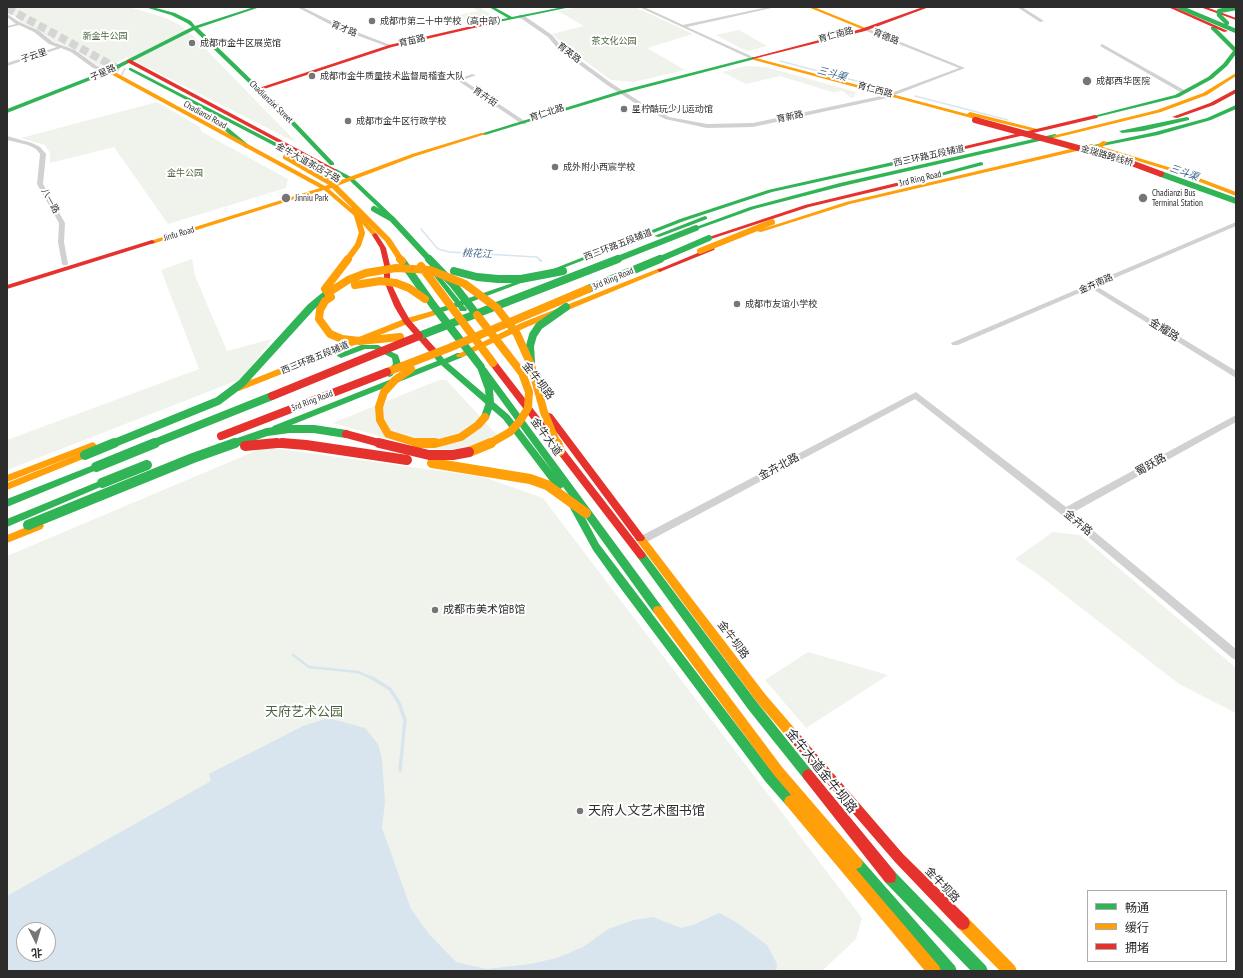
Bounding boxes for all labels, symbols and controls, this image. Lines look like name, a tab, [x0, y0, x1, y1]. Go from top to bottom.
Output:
marker: 成都市第二十中学校（高中部）	[367, 16, 377, 26]
place label: 成都市第二十中学校（高中部）	[380, 16, 506, 26]
street label: 育才路	[329, 19, 359, 39]
street label: 育仁南路	[817, 25, 855, 45]
street label: 育德路	[871, 27, 901, 47]
park label: 新金牛公园	[83, 31, 127, 41]
street label: 育苗路	[398, 33, 426, 49]
park label: 茶文化公园	[592, 36, 636, 46]
marker: 成都市金牛区展览馆	[187, 38, 197, 48]
place label: 成都市金牛区展览馆	[200, 38, 281, 48]
street label: 育英路	[555, 40, 583, 66]
street label: 子云里	[19, 47, 49, 65]
street label: 子星路	[88, 63, 118, 83]
water label: 三斗渠	[816, 64, 848, 84]
marker: 成都市金牛质量技术监督局稽查大队	[307, 71, 317, 81]
place label: 成都市金牛质量技术监督局稽查大队	[320, 71, 464, 81]
marker: 成都西华医院	[1081, 75, 1093, 87]
place label: 成都西华医院	[1096, 76, 1150, 86]
street label: Chadianzixi Street	[247, 79, 295, 125]
street label: 育仁西路	[856, 80, 894, 100]
street label: 育卉街	[471, 85, 499, 109]
street label: Chadianzi Road	[182, 99, 228, 131]
street label: 育仁北路	[528, 102, 566, 124]
marker: 星柠酷玩少儿运动馆	[619, 104, 629, 114]
place label: 星柠酷玩少儿运动馆	[632, 104, 713, 114]
street label: 育新路	[776, 109, 804, 125]
marker: 成都市金牛区行政学校	[343, 116, 353, 126]
place label: 成都市金牛区行政学校	[356, 116, 446, 126]
street label: 金牛大道茶店子路	[274, 141, 342, 185]
street label: 西三环路五段辅道	[893, 143, 965, 169]
street label: 金瑞路跨线桥	[1080, 143, 1134, 169]
marker: 成外附小西宸学校	[550, 162, 560, 172]
place label: 成外附小西宸学校	[563, 162, 635, 172]
water label: 三斗渠	[1168, 162, 1200, 184]
park label: 金牛公园	[167, 168, 203, 178]
street label: 3rd Ring Road	[897, 169, 943, 189]
street label: 八一路	[39, 187, 61, 215]
place label: Chadianzi Bus Terminal Station	[1152, 188, 1203, 209]
marker: Jinniu Park	[280, 192, 292, 204]
marker: Chadianzi Bus Terminal Station	[1137, 192, 1149, 204]
place label: Jinniu Park	[295, 193, 328, 203]
street label: Jinfu Road	[162, 224, 196, 244]
street label: 西三环路五段辅道	[582, 227, 654, 263]
water label: 桃花江	[462, 247, 492, 261]
street label: 3rd Ring Road	[591, 265, 635, 293]
street label: 金卉南路	[1077, 272, 1115, 296]
marker: 成都市友谊小学校	[732, 299, 742, 309]
place label: 成都市友谊小学校	[745, 299, 817, 309]
street label: 金耀路	[1147, 316, 1181, 344]
street label: 西三环路五段辅道	[280, 340, 350, 376]
street label: 金牛坝路	[519, 360, 557, 402]
street label: 3rd Ring Road	[290, 388, 334, 414]
street label: 金牛大道	[528, 415, 564, 459]
street label: 金卉北路	[756, 451, 802, 483]
street label: 蜀跃路	[1133, 451, 1169, 479]
street label: 金卉路	[1061, 507, 1095, 539]
place label: 成都市美术馆B馆	[443, 603, 525, 617]
marker: 成都市美术馆B馆	[430, 605, 440, 615]
street label: 金牛坝路	[714, 618, 752, 662]
park label: 天府艺术公园	[265, 704, 343, 720]
street label: 金牛大道金牛坝路	[782, 726, 860, 816]
place label: 天府人文艺术图书馆	[588, 803, 705, 819]
marker: 天府人文艺术图书馆	[575, 806, 585, 816]
street label: 金牛坝路	[922, 865, 962, 905]
legend	[1087, 890, 1227, 962]
text: 畅通	[1125, 900, 1149, 915]
text: 缓行	[1125, 920, 1149, 935]
north arrow	[16, 922, 56, 962]
text: 拥堵	[1125, 940, 1149, 955]
text: 北	[31, 946, 43, 960]

